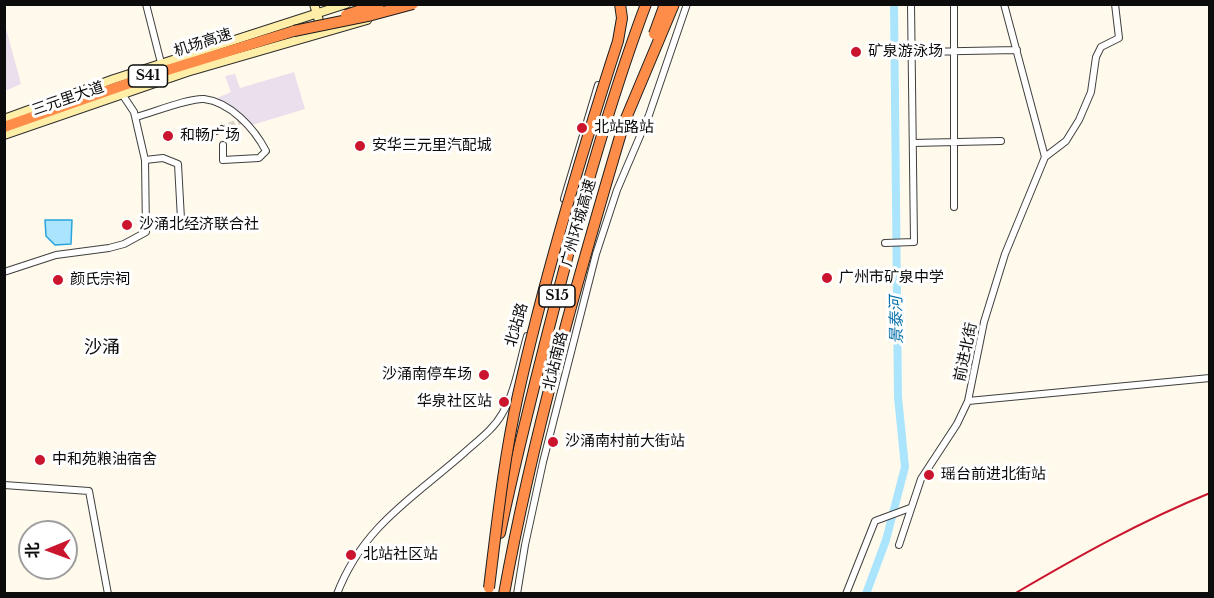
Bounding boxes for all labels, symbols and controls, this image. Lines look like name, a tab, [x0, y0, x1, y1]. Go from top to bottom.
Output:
street label: 机场高速	[172, 25, 234, 61]
place label: 矿泉游泳场	[868, 43, 943, 61]
marker: 矿泉游泳场	[849, 45, 863, 59]
road number: S41	[128, 65, 168, 87]
street label: 三元里大道	[30, 78, 106, 120]
place label: 北站路站	[594, 119, 654, 137]
marker: 北站路站	[575, 121, 589, 135]
place label: 和畅广场	[180, 127, 240, 145]
marker: 和畅广场	[161, 129, 175, 143]
place label: 安华三元里汽配城	[372, 137, 492, 155]
marker: 安华三元里汽配城	[353, 139, 367, 153]
street label: 广州环城高速	[558, 177, 600, 269]
place label: 沙涌北经济联合社	[139, 216, 259, 234]
marker: 沙涌北经济联合社	[120, 218, 134, 232]
place label: 广州市矿泉中学	[839, 269, 944, 287]
place label: 颜氏宗祠	[70, 271, 130, 289]
marker: 广州市矿泉中学	[820, 271, 834, 285]
marker: 颜氏宗祠	[51, 273, 65, 287]
road number: S15	[539, 285, 575, 307]
water label: 景泰河	[887, 296, 907, 344]
street label: 北站路	[502, 301, 532, 349]
street label: 前进北街	[951, 321, 981, 383]
street label: 北站南路	[540, 330, 572, 392]
district label: 沙涌	[84, 337, 120, 359]
place label: 沙涌南停车场	[382, 366, 472, 384]
marker: 沙涌南停车场	[477, 368, 491, 382]
place label: 华泉社区站	[417, 393, 492, 411]
marker: 华泉社区站	[497, 395, 511, 409]
place label: 沙涌南村前大街站	[565, 433, 685, 451]
marker: 沙涌南村前大街站	[546, 435, 560, 449]
place label: 中和苑粮油宿舍	[52, 451, 157, 469]
marker: 中和苑粮油宿舍	[33, 453, 47, 467]
place label: 瑶台前进北街站	[941, 466, 1046, 484]
marker: 瑶台前进北街站	[922, 468, 936, 482]
north arrow	[18, 520, 78, 580]
text: 北	[22, 542, 42, 558]
place label: 北站社区站	[363, 546, 438, 564]
marker: 北站社区站	[344, 548, 358, 562]

